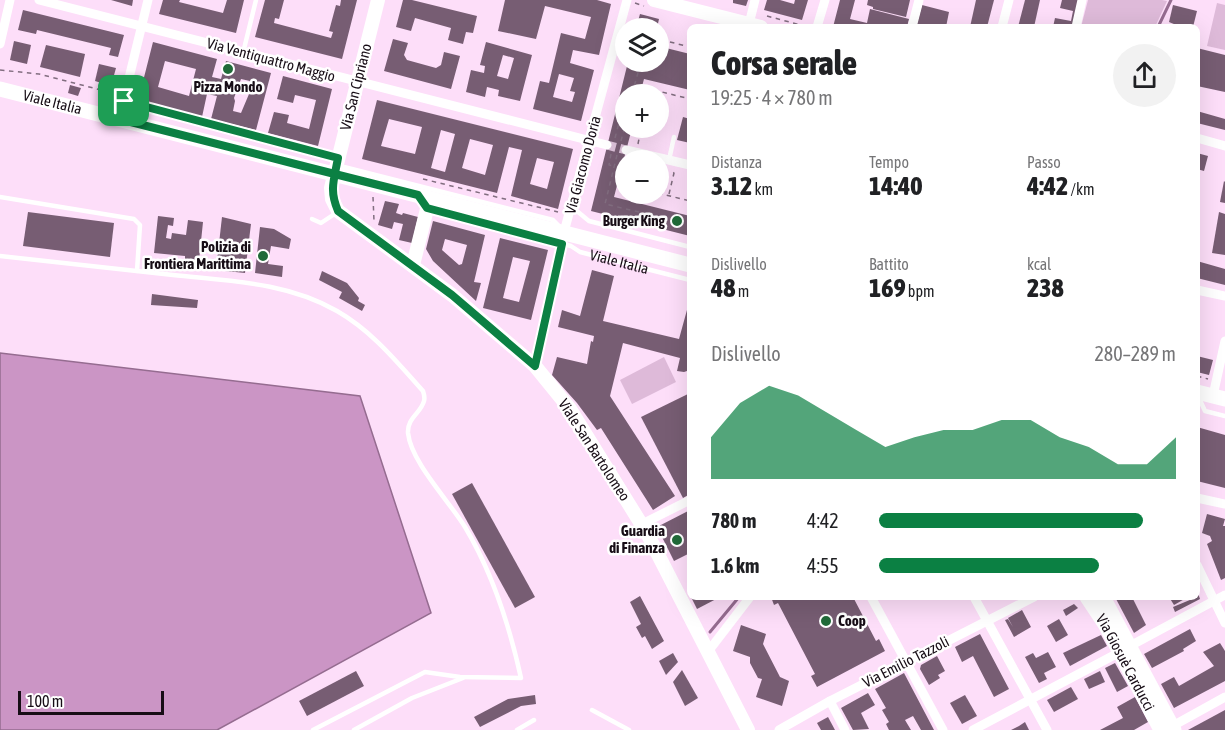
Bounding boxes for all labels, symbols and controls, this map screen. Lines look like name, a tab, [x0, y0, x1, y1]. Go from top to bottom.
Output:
map controls	[615, 18, 669, 204]
button: layers	[615, 18, 669, 72]
street label: Via Ventiquattro Maggio	[205, 34, 337, 85]
street label: Via San Cipriano	[337, 42, 375, 132]
text: Corsa serale	[711, 44, 857, 82]
button: share	[1113, 44, 1176, 107]
marker: Pizza Mondo	[221, 62, 235, 76]
pin	[98, 75, 149, 126]
place label: Pizza Mondo	[193, 78, 263, 95]
icon: arrive	[107, 84, 140, 117]
button: +	[615, 84, 669, 138]
street label: Viale Italia	[21, 86, 84, 118]
text: 19:25 · 4 × 780 m	[711, 86, 833, 109]
street label: Via Giacomo Doria	[561, 114, 604, 216]
button: −	[615, 150, 669, 204]
text: Distanza	[711, 153, 762, 171]
text: Tempo	[869, 153, 909, 171]
text: Passo	[1027, 153, 1061, 171]
text: 3.12	[711, 171, 752, 201]
text: 14:40	[869, 171, 923, 201]
text: 4:42	[1027, 171, 1068, 201]
text: km	[752, 180, 773, 198]
text: /km	[1068, 180, 1094, 198]
place label: Burger King	[603, 212, 666, 229]
marker: Burger King	[670, 214, 684, 228]
place label: Polizia di Frontiera Marittima	[144, 238, 251, 272]
street label: Viale Italia	[588, 246, 651, 277]
marker: Polizia di Frontiera Marittima	[256, 249, 270, 263]
text: Dislivello	[711, 255, 767, 273]
text: Battito	[869, 255, 909, 273]
text: kcal	[1027, 255, 1051, 273]
text: 48	[711, 273, 735, 303]
text: 169	[869, 273, 906, 303]
text: 238	[1027, 273, 1064, 303]
text: m	[735, 282, 749, 300]
text: bpm	[906, 282, 935, 300]
text: Dislivello	[711, 342, 781, 365]
text: 280–289 m	[1094, 342, 1176, 365]
street label: Viale San Bartolomeo	[555, 396, 634, 504]
text: 780 m	[711, 509, 756, 532]
text: 4:42	[807, 509, 839, 532]
place label: Guardia di Finanza	[609, 522, 665, 556]
marker: Guardia di Finanza	[670, 533, 684, 547]
text: 1.6 km	[711, 554, 759, 577]
text: 4:55	[807, 554, 839, 577]
street label: Via Giosuè Carducci	[1093, 611, 1158, 713]
place label: Coop	[838, 612, 866, 629]
marker: Coop	[819, 614, 833, 628]
street label: Via Emilio Tazzoli	[860, 632, 952, 691]
scale bar	[18, 688, 164, 716]
text: 100 m	[27, 692, 63, 710]

